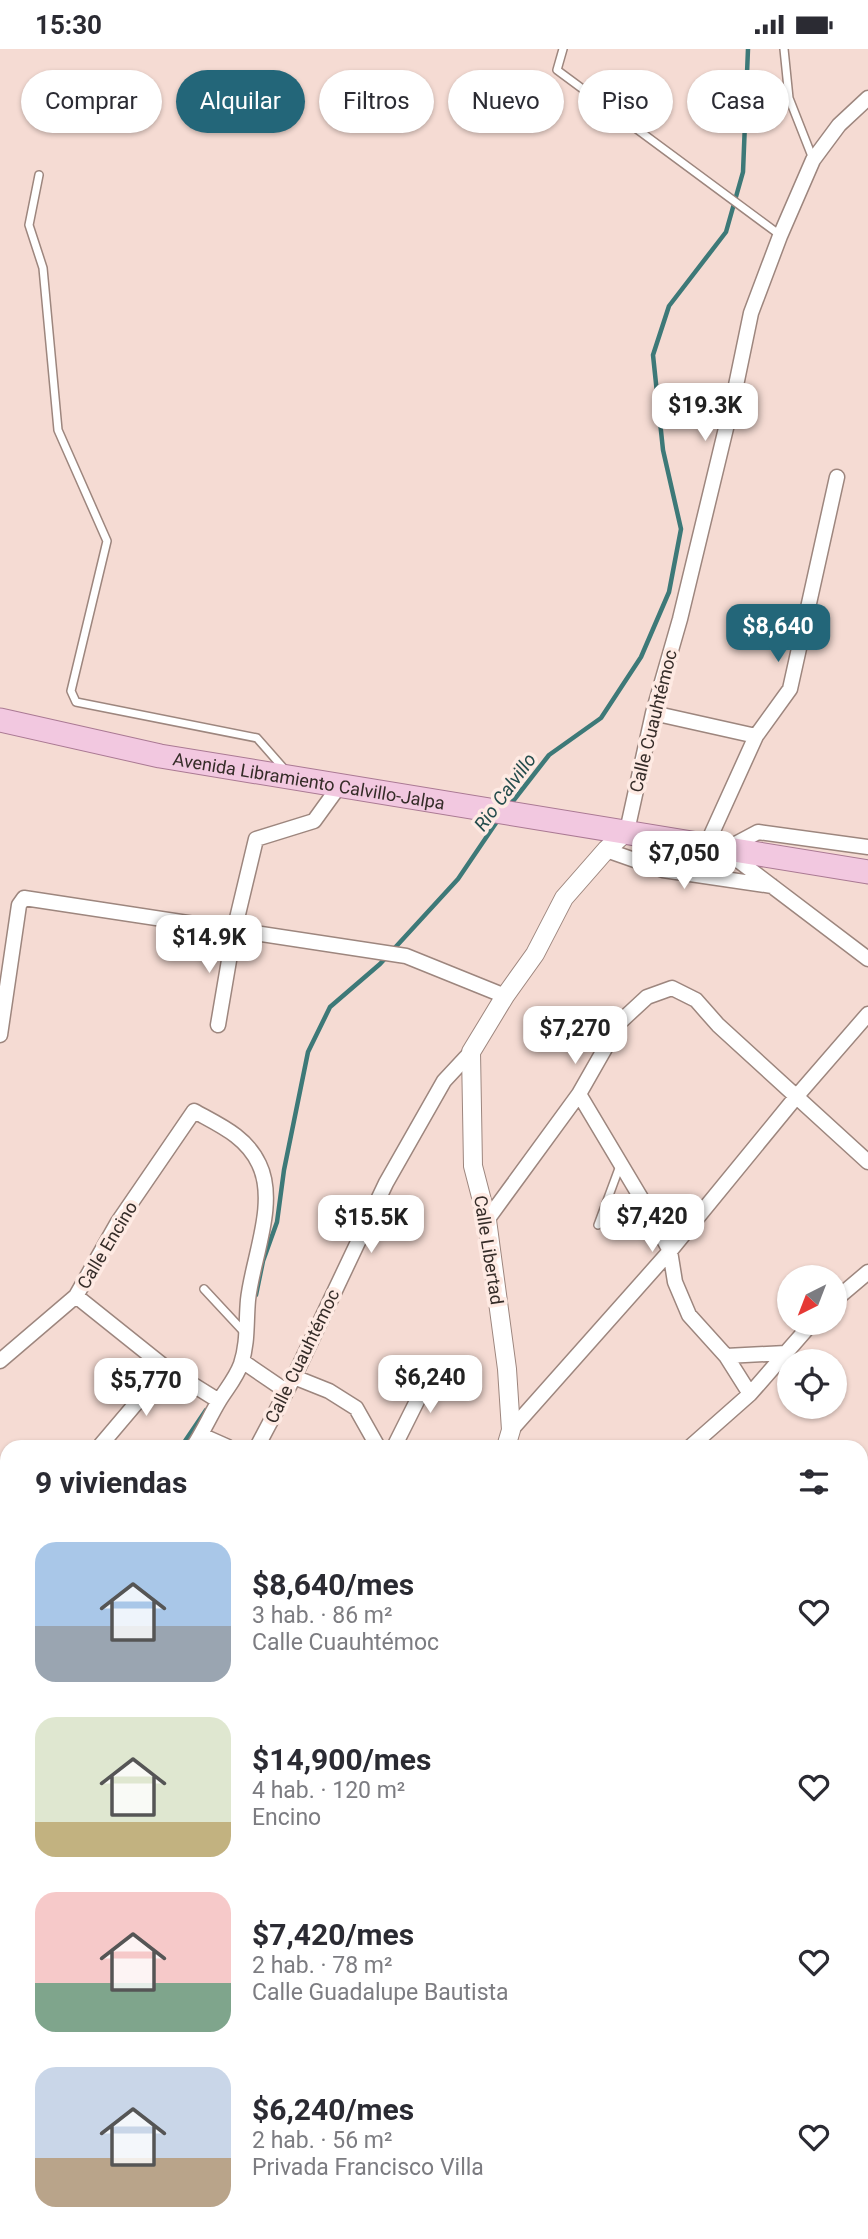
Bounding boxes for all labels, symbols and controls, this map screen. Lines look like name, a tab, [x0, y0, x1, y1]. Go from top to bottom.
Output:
text: 15:30	[35, 10, 102, 40]
chip: Comprar	[21, 70, 162, 133]
chip: Alquilar	[176, 70, 305, 133]
chip: Filtros	[319, 70, 434, 133]
chip: Nuevo	[448, 70, 564, 133]
chip: Piso	[578, 70, 673, 133]
chip: Casa	[687, 70, 789, 133]
pin: $19.3K	[648, 383, 762, 443]
text: $19.3K	[668, 392, 742, 419]
pin: $8,640	[721, 605, 835, 664]
text: $8,640	[742, 613, 814, 640]
street label: Calle Cuauhtémoc	[625, 647, 681, 795]
street label: Avenida Libramiento Calvillo-Jalpa	[172, 748, 447, 813]
water label: Rio Calvillo	[469, 749, 541, 835]
pin: $7,050	[627, 831, 741, 891]
text: $7,050	[648, 840, 720, 867]
pin: $14.9K	[152, 915, 266, 975]
text: $14.9K	[172, 924, 246, 951]
pin: $7,270	[518, 1007, 632, 1066]
text: $7,270	[539, 1015, 611, 1042]
street label: Calle Libertad	[470, 1194, 508, 1306]
pin: $15.5K	[314, 1195, 428, 1255]
pin: $7,420	[595, 1195, 709, 1254]
street label: Calle Encino	[73, 1197, 141, 1293]
text: $7,420	[616, 1203, 688, 1230]
text: $15.5K	[334, 1204, 408, 1231]
north arrow	[777, 1265, 847, 1335]
map controls	[777, 1265, 847, 1419]
street label: Calle Cuauhtémoc	[260, 1286, 344, 1426]
button: locate	[777, 1349, 847, 1419]
pin: $6,240	[373, 1355, 487, 1415]
pin: $5,770	[89, 1359, 203, 1418]
text: $6,240	[394, 1364, 466, 1391]
text: $5,770	[110, 1367, 182, 1394]
icon: filters	[795, 1463, 833, 1501]
text: 9 viviendas	[35, 1465, 187, 1500]
text: $8,640/mes	[252, 1567, 414, 1602]
icon: home	[91, 1570, 175, 1654]
icon: heart	[795, 1593, 833, 1631]
text: 3 hab. · 86 m²	[252, 1602, 392, 1629]
text: Calle Cuauhtémoc	[252, 1629, 439, 1656]
text: $14,900/mes	[252, 1742, 431, 1777]
icon: home	[91, 1745, 175, 1829]
icon: heart	[795, 1768, 833, 1806]
text: 4 hab. · 120 m²	[252, 1777, 405, 1804]
text: Encino	[252, 1804, 321, 1831]
text: $7,420/mes	[252, 1917, 414, 1952]
icon: home	[91, 1920, 175, 2004]
icon: heart	[795, 1943, 833, 1981]
text: 2 hab. · 78 m²	[252, 1952, 392, 1979]
text: Calle Guadalupe Bautista	[252, 1979, 509, 2006]
text: $6,240/mes	[252, 2092, 414, 2127]
icon: home	[91, 2095, 175, 2179]
icon: heart	[795, 2118, 833, 2156]
text: 2 hab. · 56 m²	[252, 2127, 392, 2154]
text: Privada Francisco Villa	[252, 2154, 484, 2181]

